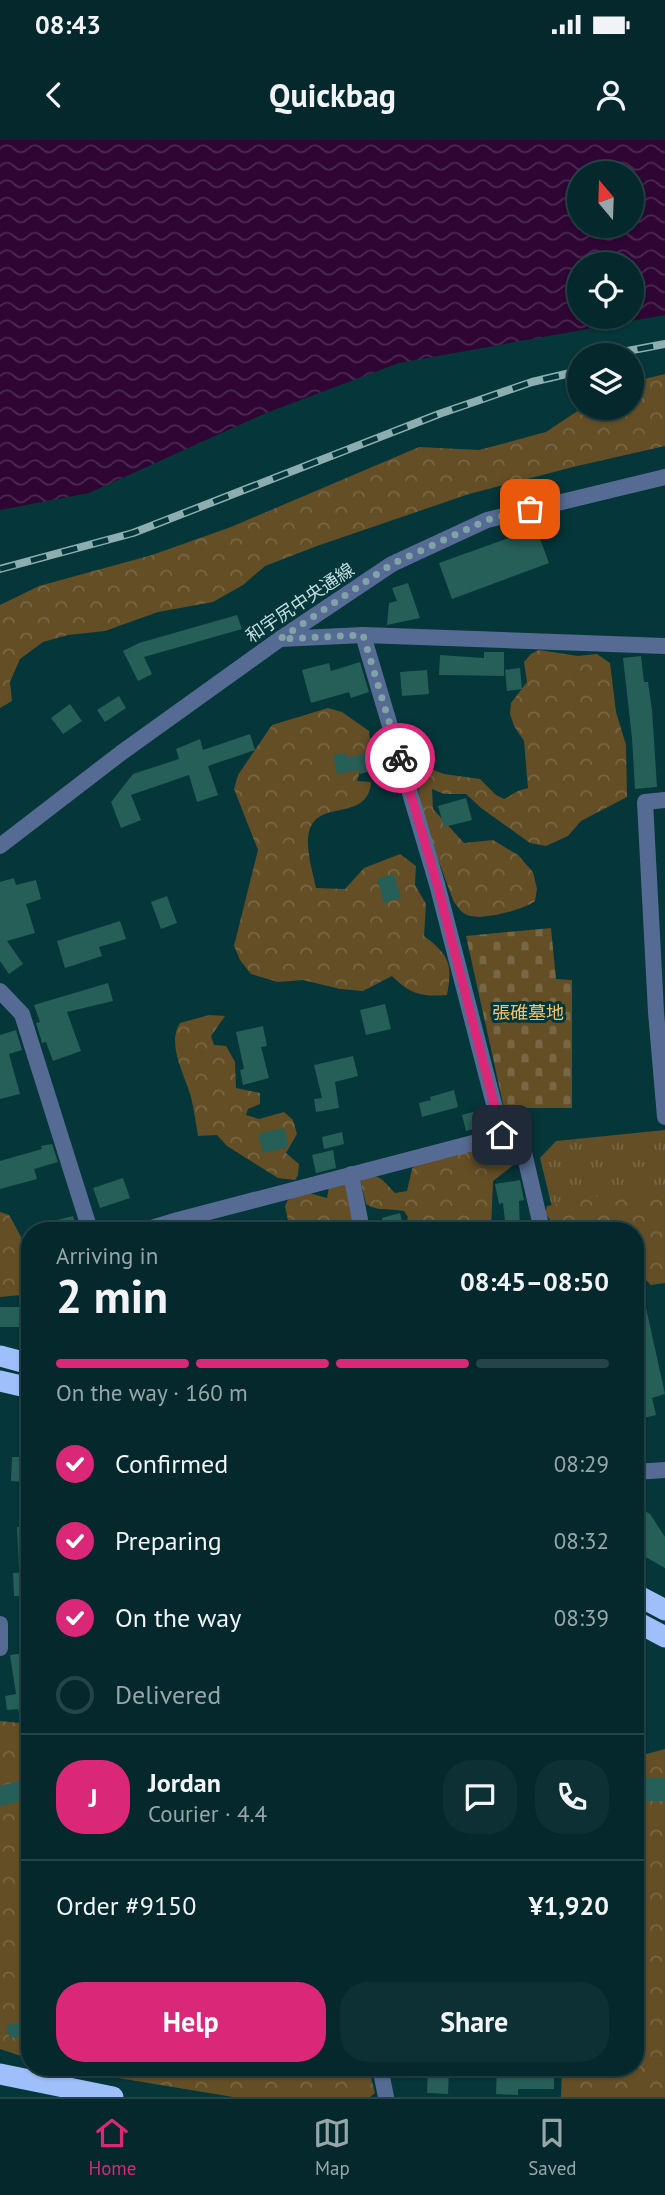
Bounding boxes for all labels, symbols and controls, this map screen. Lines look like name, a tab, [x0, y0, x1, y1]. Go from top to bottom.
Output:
text: 08:43	[35, 8, 101, 41]
text: Quickbag	[269, 74, 396, 116]
icon: back	[35, 76, 73, 114]
icon: person	[592, 76, 630, 114]
north arrow	[567, 161, 644, 238]
map controls	[567, 161, 644, 420]
button: locate	[567, 252, 644, 329]
button: layers	[567, 343, 644, 420]
pin	[500, 479, 560, 539]
icon: bag	[511, 490, 549, 528]
street label: 和宇尻中央通線	[241, 558, 358, 647]
courier	[365, 723, 435, 793]
icon: bike	[381, 739, 419, 777]
park label: 張碓墓地	[492, 1001, 564, 1024]
pin	[472, 1105, 532, 1165]
icon: home	[483, 1116, 521, 1154]
text: Arriving in	[56, 1241, 158, 1270]
text: 08:45–08:50	[460, 1265, 609, 1298]
text: 2 min	[56, 1266, 168, 1326]
text: On the way · 160 m	[56, 1378, 248, 1407]
icon: check	[56, 1445, 94, 1483]
text: Confirmed	[115, 1447, 228, 1480]
text: 08:29	[554, 1449, 609, 1478]
icon: check	[56, 1522, 94, 1560]
text: Preparing	[115, 1524, 222, 1557]
text: 08:32	[554, 1526, 609, 1555]
icon: check	[56, 1599, 94, 1637]
text: On the way	[115, 1601, 241, 1634]
text: 08:39	[554, 1603, 609, 1632]
text: Delivered	[115, 1678, 221, 1711]
button: chat	[443, 1760, 517, 1834]
button: phone	[535, 1760, 609, 1834]
text: Jordan	[148, 1766, 221, 1799]
text: J	[89, 1781, 97, 1814]
text: Courier · 4.4	[148, 1799, 267, 1828]
text: Order #9150	[56, 1889, 196, 1922]
text: ¥1,920	[529, 1889, 609, 1922]
button: Help	[56, 1982, 326, 2062]
button: Share	[340, 1982, 609, 2062]
tab: Home	[88, 2114, 136, 2180]
tab: Map	[313, 2114, 351, 2180]
tab: Saved	[528, 2114, 577, 2180]

